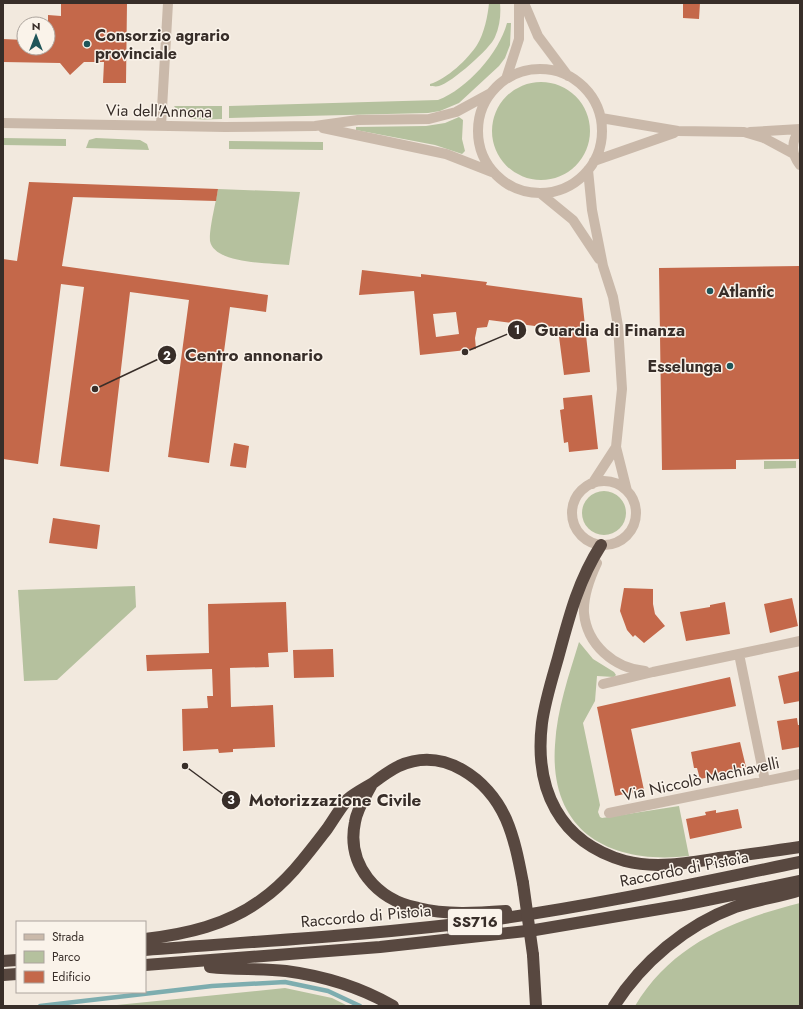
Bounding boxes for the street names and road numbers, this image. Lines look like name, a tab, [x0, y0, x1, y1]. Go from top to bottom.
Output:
street label: Via dell'Annona	[106, 99, 212, 123]
street label: Via Niccolò Machiavelli	[620, 751, 782, 807]
street label: Raccordo di Pistoia	[618, 845, 750, 893]
street label: Raccordo di Pistoia	[300, 899, 432, 933]
road number: SS716	[448, 909, 502, 935]

